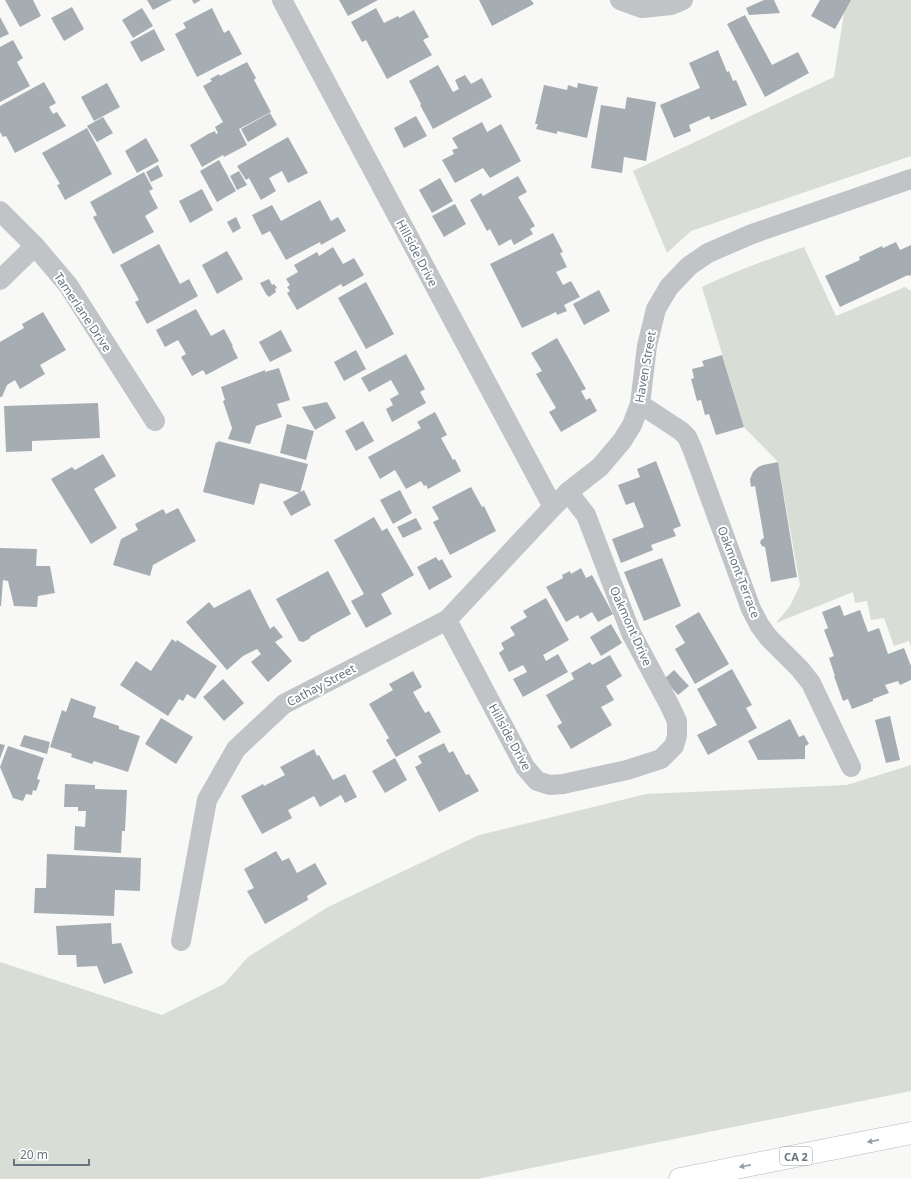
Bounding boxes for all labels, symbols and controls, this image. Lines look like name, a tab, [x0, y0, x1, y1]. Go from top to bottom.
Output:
street label: Hillside Drive	[392, 216, 442, 290]
street label: Tamerlane Drive	[50, 269, 116, 355]
street label: Haven Street	[630, 329, 660, 404]
street label: Oakmont Terrace	[714, 523, 764, 621]
street label: Oakmont Drive	[606, 583, 656, 669]
street label: Cathay Street	[284, 659, 359, 710]
street label: Hillside Drive	[485, 701, 535, 774]
one-way arrow	[867, 1138, 879, 1144]
scale bar	[14, 1141, 89, 1167]
text: 20 m	[20, 1146, 48, 1163]
road number: CA 2	[780, 1147, 812, 1165]
one-way arrow	[739, 1163, 751, 1169]

